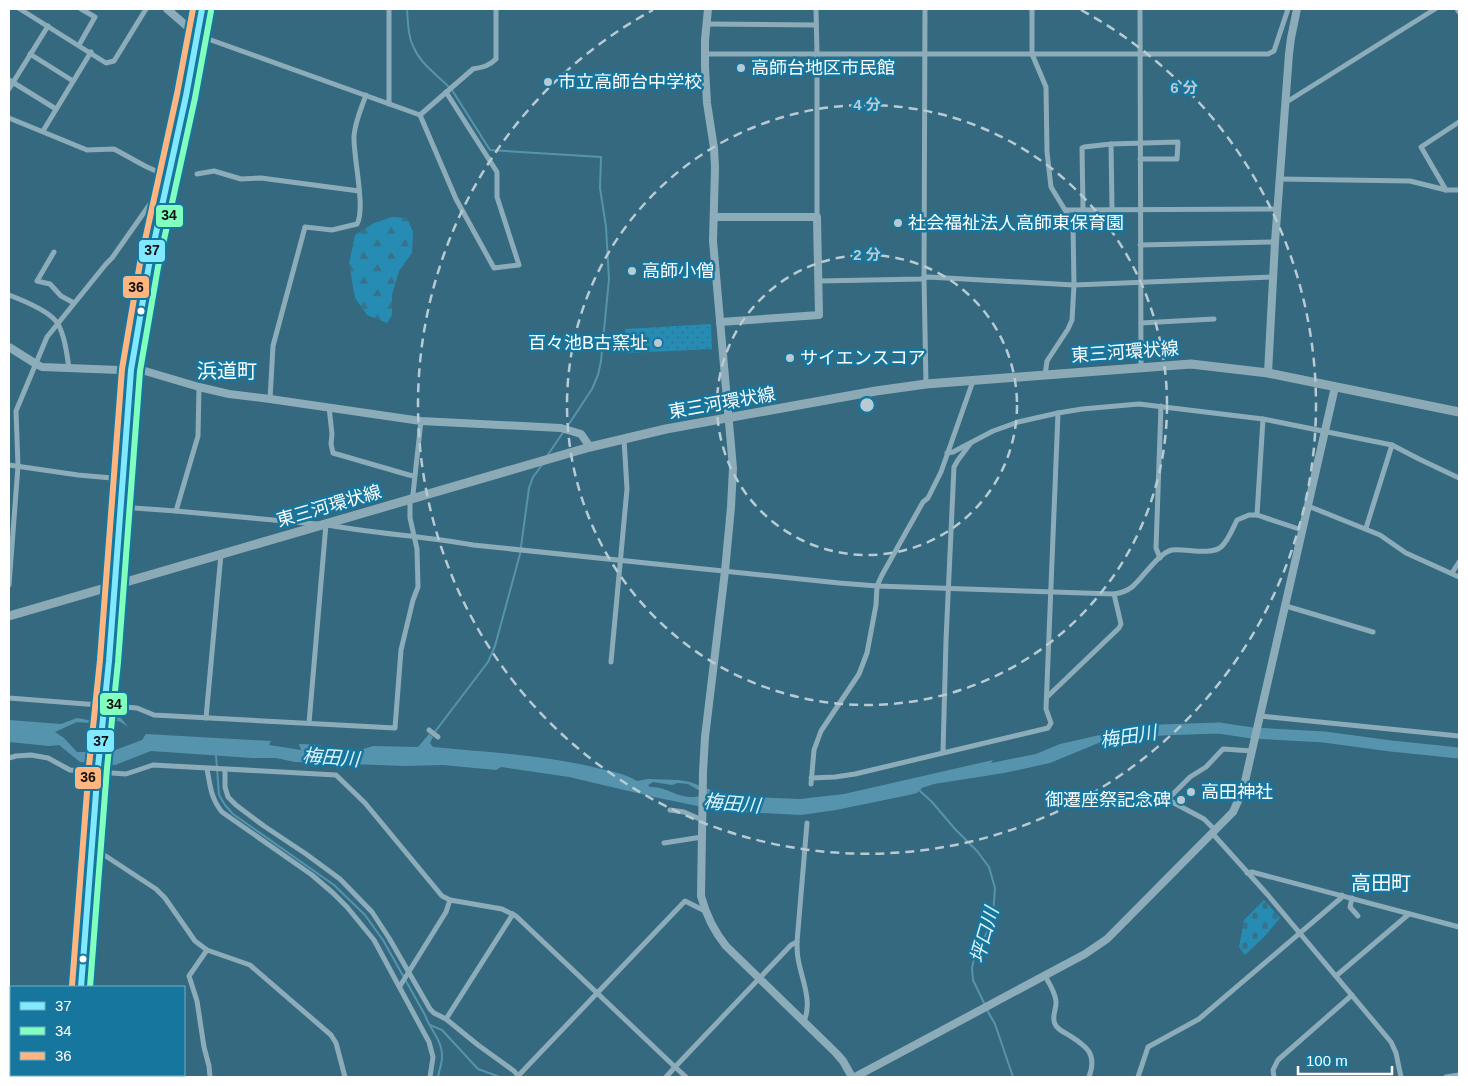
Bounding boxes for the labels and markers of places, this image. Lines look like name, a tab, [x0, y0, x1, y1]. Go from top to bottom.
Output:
place label: 高師台地区市民館	[751, 58, 895, 78]
marker: 高師台地区市民館	[735, 62, 747, 74]
place label: 市立高師台中学校	[558, 72, 702, 92]
marker: 市立高師台中学校	[542, 76, 554, 88]
place label: 社会福祉法人高師東保育園	[908, 213, 1124, 233]
marker: 社会福祉法人高師東保育園	[892, 217, 904, 229]
place label: 高師小僧	[642, 261, 714, 281]
marker: 高師小僧	[626, 265, 638, 277]
unlabelled marker	[136, 306, 146, 316]
place label: 百々池B古窯址	[528, 333, 648, 353]
marker: 百々池B古窯址	[652, 337, 664, 349]
place label: サイエンスコア	[800, 348, 925, 368]
marker: サイエンスコア	[784, 352, 796, 364]
centre of rings	[858, 396, 876, 414]
place label: 高田神社	[1201, 782, 1273, 802]
marker: 高田神社	[1185, 786, 1197, 798]
place label: 御遷座祭記念碑	[1045, 790, 1171, 810]
marker: 御遷座祭記念碑	[1175, 794, 1187, 806]
unlabelled marker	[78, 954, 88, 964]

